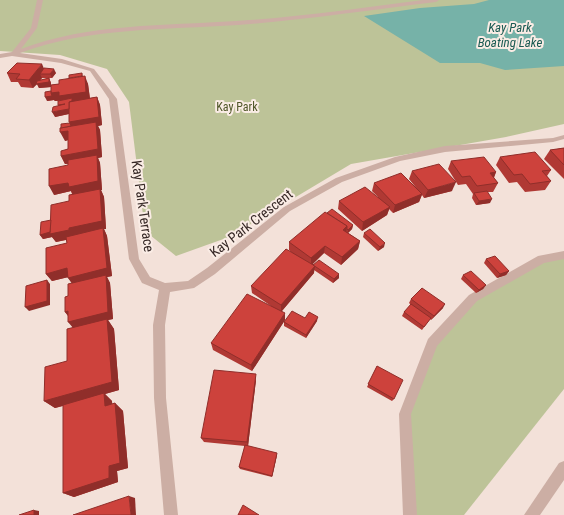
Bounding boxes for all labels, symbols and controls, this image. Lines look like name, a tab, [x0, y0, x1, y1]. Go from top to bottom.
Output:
water label: Kay Park Boating Lake	[478, 20, 542, 50]
park label: Kay Park	[216, 100, 258, 114]
street label: Kay Park Terrace	[129, 159, 157, 253]
street label: Kay Park Crescent	[207, 186, 295, 260]

